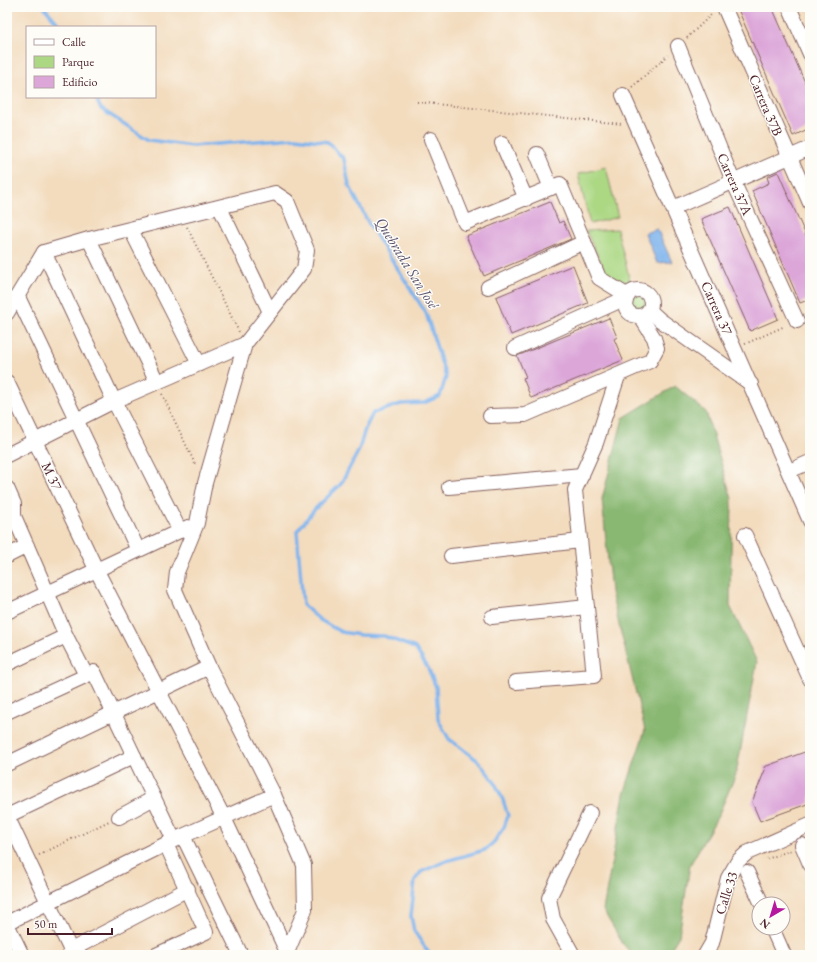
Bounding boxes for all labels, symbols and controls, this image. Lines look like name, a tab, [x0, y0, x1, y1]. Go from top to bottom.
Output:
legend	[26, 26, 156, 98]
text: Calle	[62, 34, 86, 50]
text: Parque	[62, 54, 94, 70]
street label: Carrera 37B	[745, 72, 787, 138]
text: Edificio	[62, 74, 98, 90]
street label: Carrera 37A	[713, 150, 757, 218]
water label: Quebrada San José	[372, 214, 444, 314]
street label: Carrera 37	[697, 278, 737, 338]
street label: M 37	[38, 459, 66, 493]
street label: Calle 33	[711, 869, 741, 917]
north arrow	[751, 896, 791, 936]
scale bar	[28, 910, 112, 936]
text: 50 m	[34, 916, 58, 932]
text: N	[757, 916, 773, 932]

